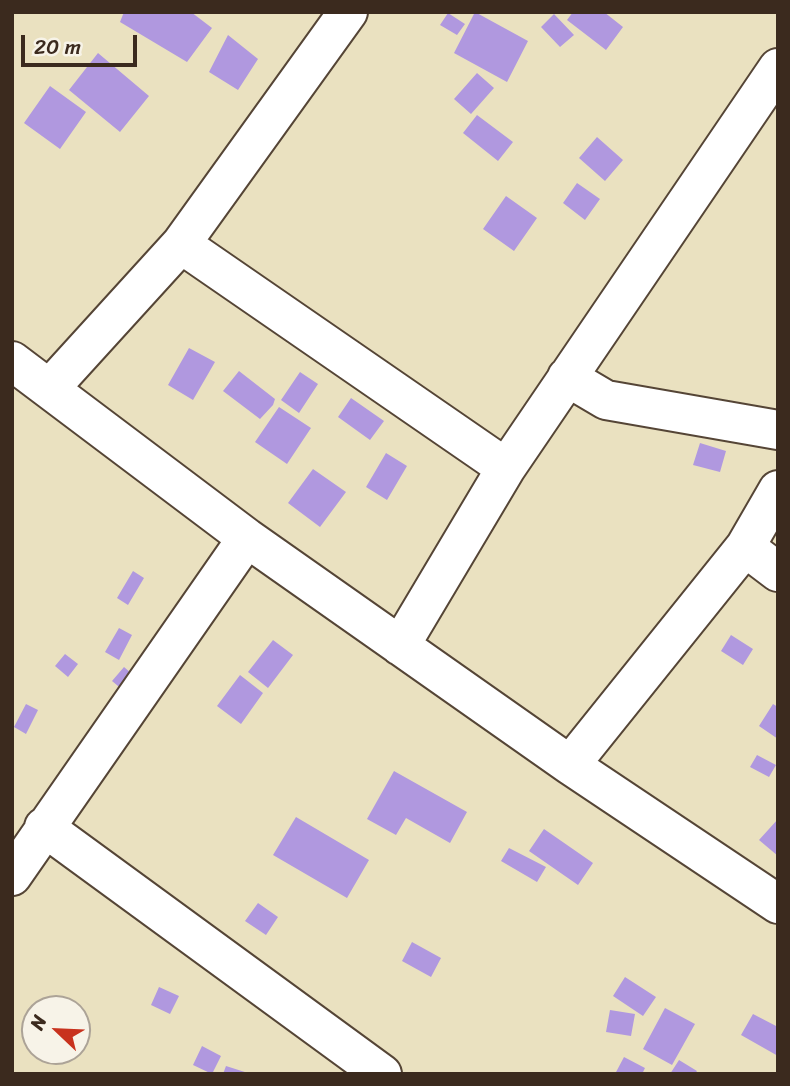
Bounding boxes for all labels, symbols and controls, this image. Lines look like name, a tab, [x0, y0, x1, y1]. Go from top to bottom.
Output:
scale bar	[24, 21, 140, 65]
text: 20 m	[34, 28, 81, 66]
north arrow	[21, 995, 91, 1065]
text: N	[20, 1010, 56, 1035]

